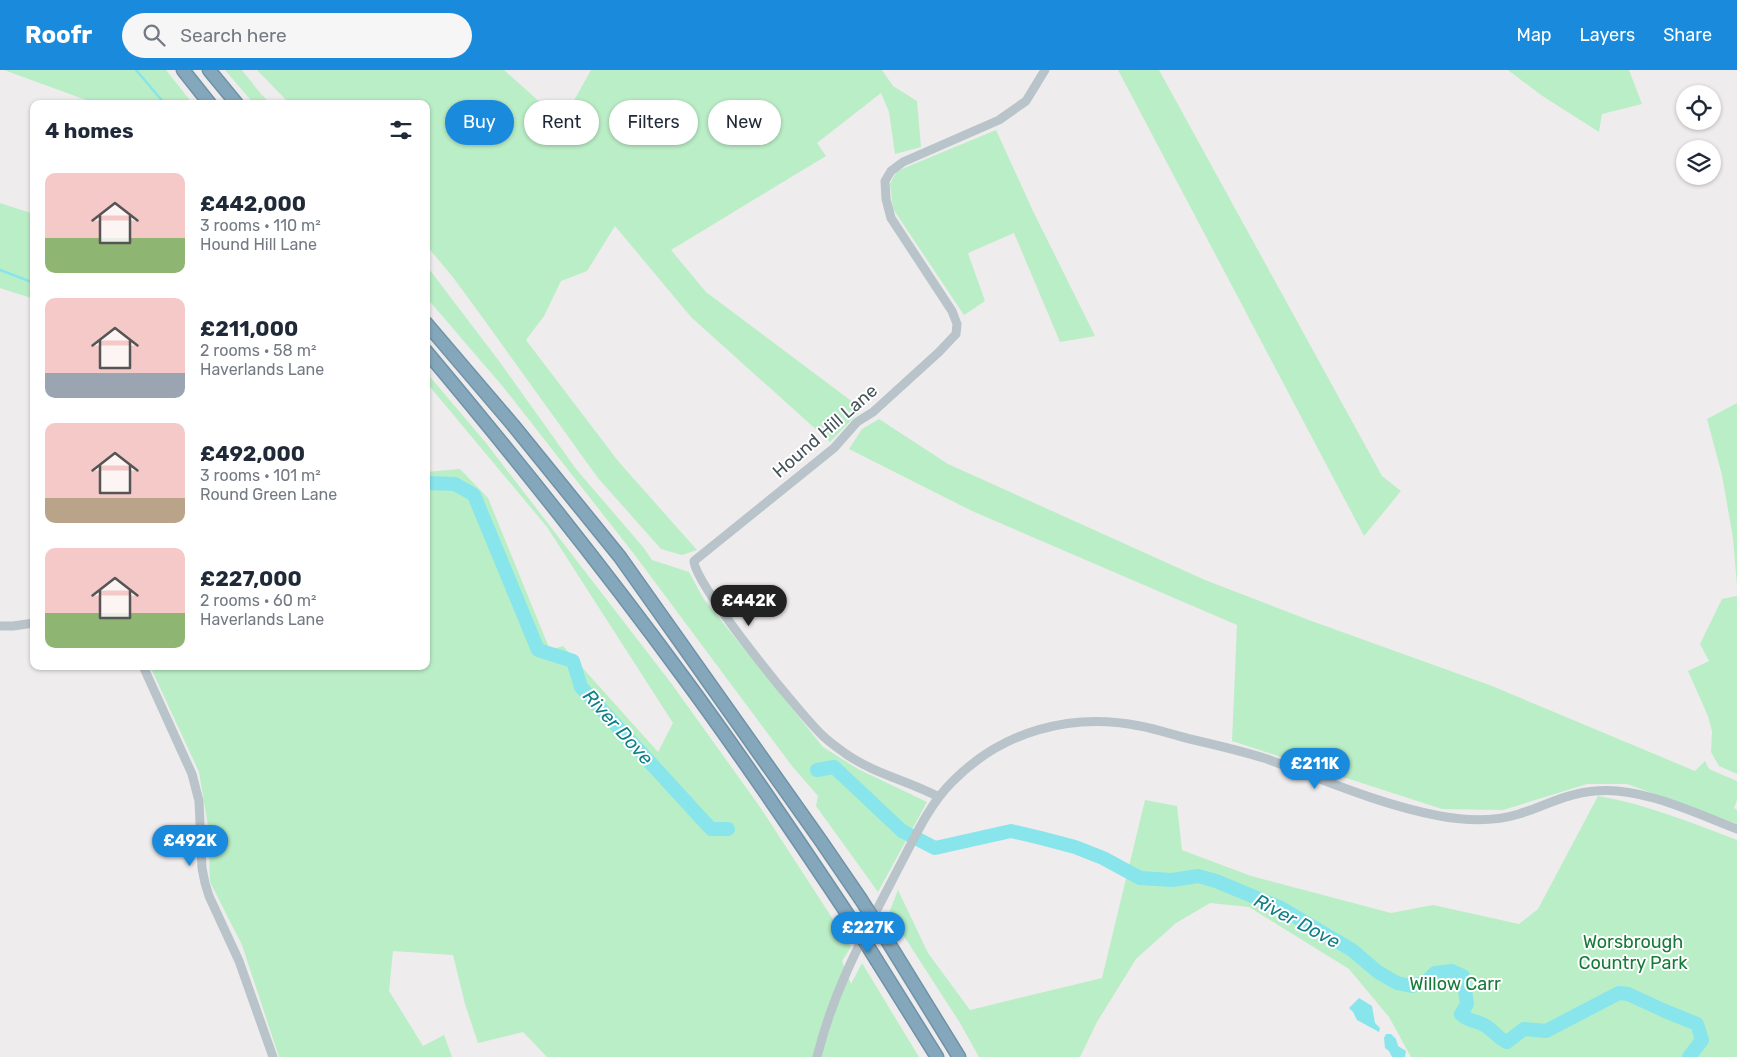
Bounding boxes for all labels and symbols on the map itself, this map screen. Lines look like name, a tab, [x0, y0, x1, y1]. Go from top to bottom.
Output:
street label: Hound Hill Lane	[768, 380, 882, 482]
pin: £442K	[714, 584, 784, 627]
water label: River Dove	[578, 684, 658, 770]
pin: £211K	[1280, 748, 1350, 790]
pin: £492K	[155, 824, 225, 867]
water label: River Dove	[1250, 889, 1344, 953]
pin: £227K	[833, 912, 903, 954]
park label: Worsbrough Country Park	[1578, 931, 1688, 974]
park label: Willow Carr	[1409, 973, 1501, 995]

